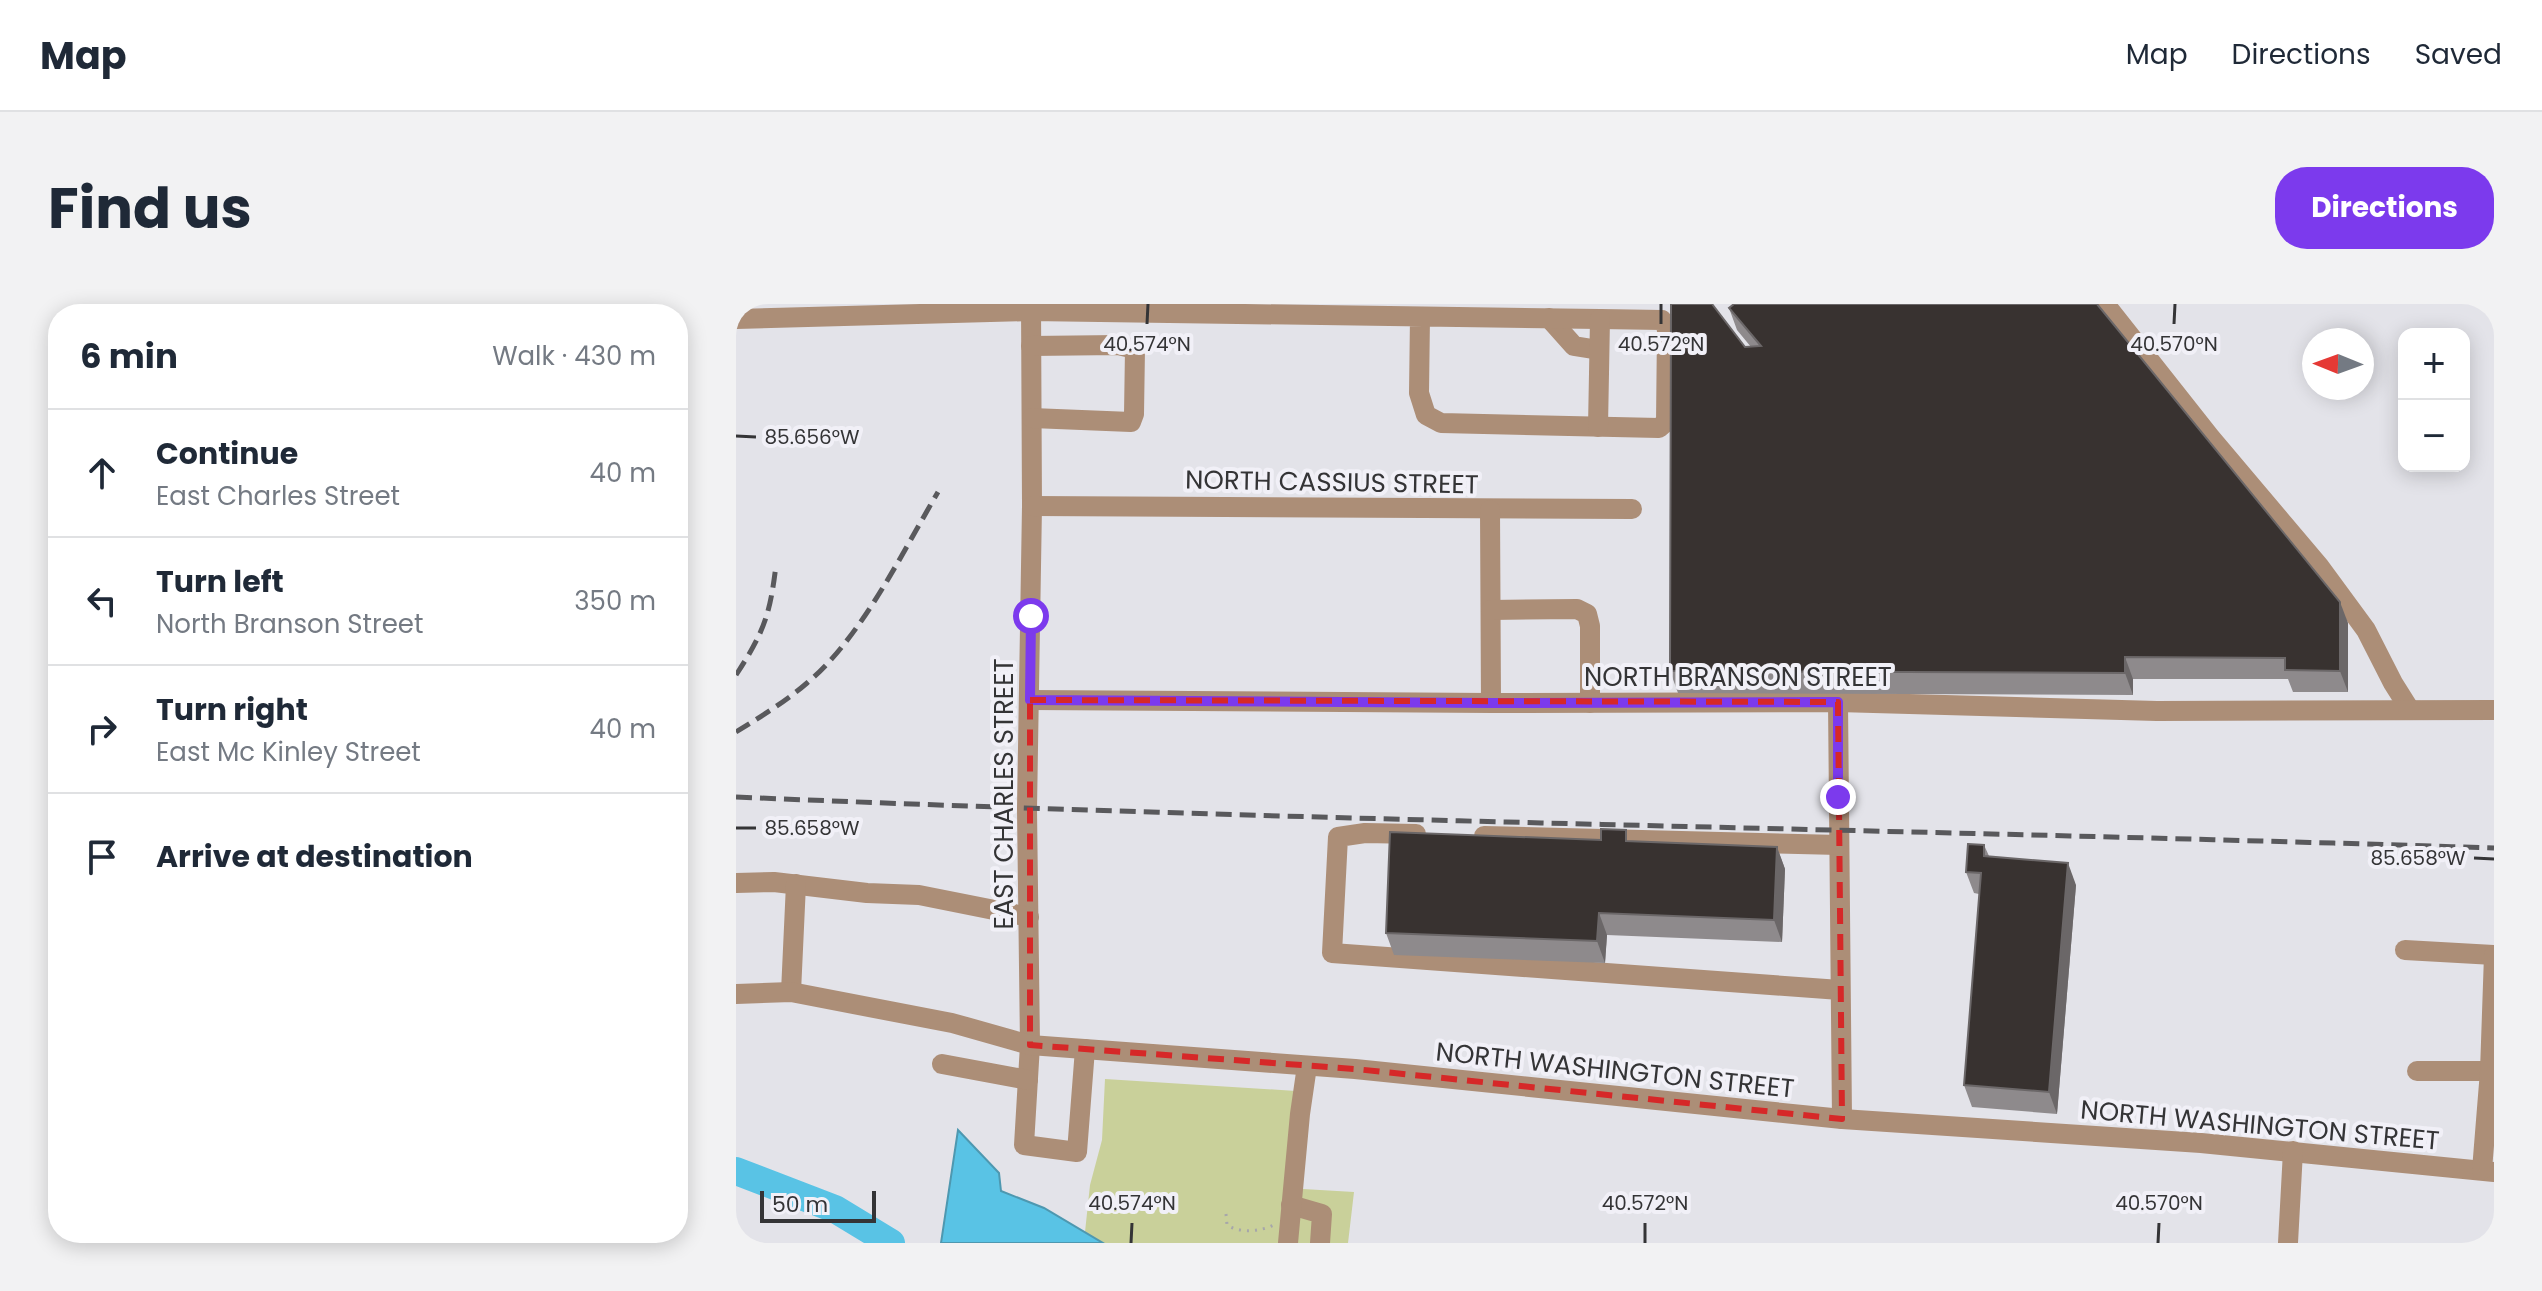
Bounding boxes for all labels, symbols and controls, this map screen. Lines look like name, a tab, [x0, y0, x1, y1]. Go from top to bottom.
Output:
text: Map	[40, 29, 127, 82]
text: Map	[2126, 35, 2188, 74]
text: Directions	[2232, 35, 2371, 74]
text: Saved	[2415, 35, 2502, 74]
button: Directions	[2275, 167, 2494, 249]
text: Find us	[48, 169, 252, 248]
north arrow	[2302, 328, 2374, 400]
map controls	[2398, 328, 2470, 472]
button: +	[2398, 328, 2470, 400]
text: 40.574°N	[1103, 330, 1191, 358]
text: 40.572°N	[1618, 330, 1704, 358]
text: 40.570°N	[2130, 330, 2218, 358]
text: 6 min	[80, 332, 178, 380]
text: Walk · 430 m	[492, 338, 656, 374]
button: −	[2398, 400, 2470, 472]
text: 85.656°W	[764, 423, 860, 451]
text: Continue	[156, 432, 298, 475]
icon: ahead	[80, 451, 124, 495]
text: 40 m	[590, 455, 656, 491]
street label: NORTH CASSIUS STREET	[1185, 461, 1479, 503]
text: East Charles Street	[156, 478, 400, 514]
text: Turn left	[156, 560, 284, 603]
icon: left	[80, 579, 124, 623]
text: 350 m	[574, 583, 656, 619]
route start	[1013, 598, 1049, 634]
text: North Branson Street	[156, 606, 423, 642]
street label: EAST CHARLES STREET	[986, 658, 1022, 930]
street label: NORTH BRANSON STREET	[1584, 659, 1892, 695]
text: Turn right	[156, 688, 308, 731]
icon: right	[80, 707, 124, 751]
text: 40 m	[590, 711, 656, 747]
text: East Mc Kinley Street	[156, 734, 421, 770]
route end	[1820, 779, 1856, 815]
text: 85.658°W	[765, 814, 860, 842]
icon: arrive	[80, 835, 124, 879]
text: Arrive at destination	[156, 835, 473, 878]
text: 85.658°W	[2371, 844, 2466, 872]
street label: NORTH WASHINGTON STREET	[1434, 1033, 1796, 1107]
street label: NORTH WASHINGTON STREET	[2079, 1091, 2441, 1159]
scale bar	[760, 1187, 876, 1223]
text: 50 m	[772, 1189, 828, 1220]
text: 40.574°N	[1088, 1189, 1176, 1217]
text: 40.572°N	[1602, 1189, 1688, 1217]
text: 40.570°N	[2115, 1189, 2203, 1217]

